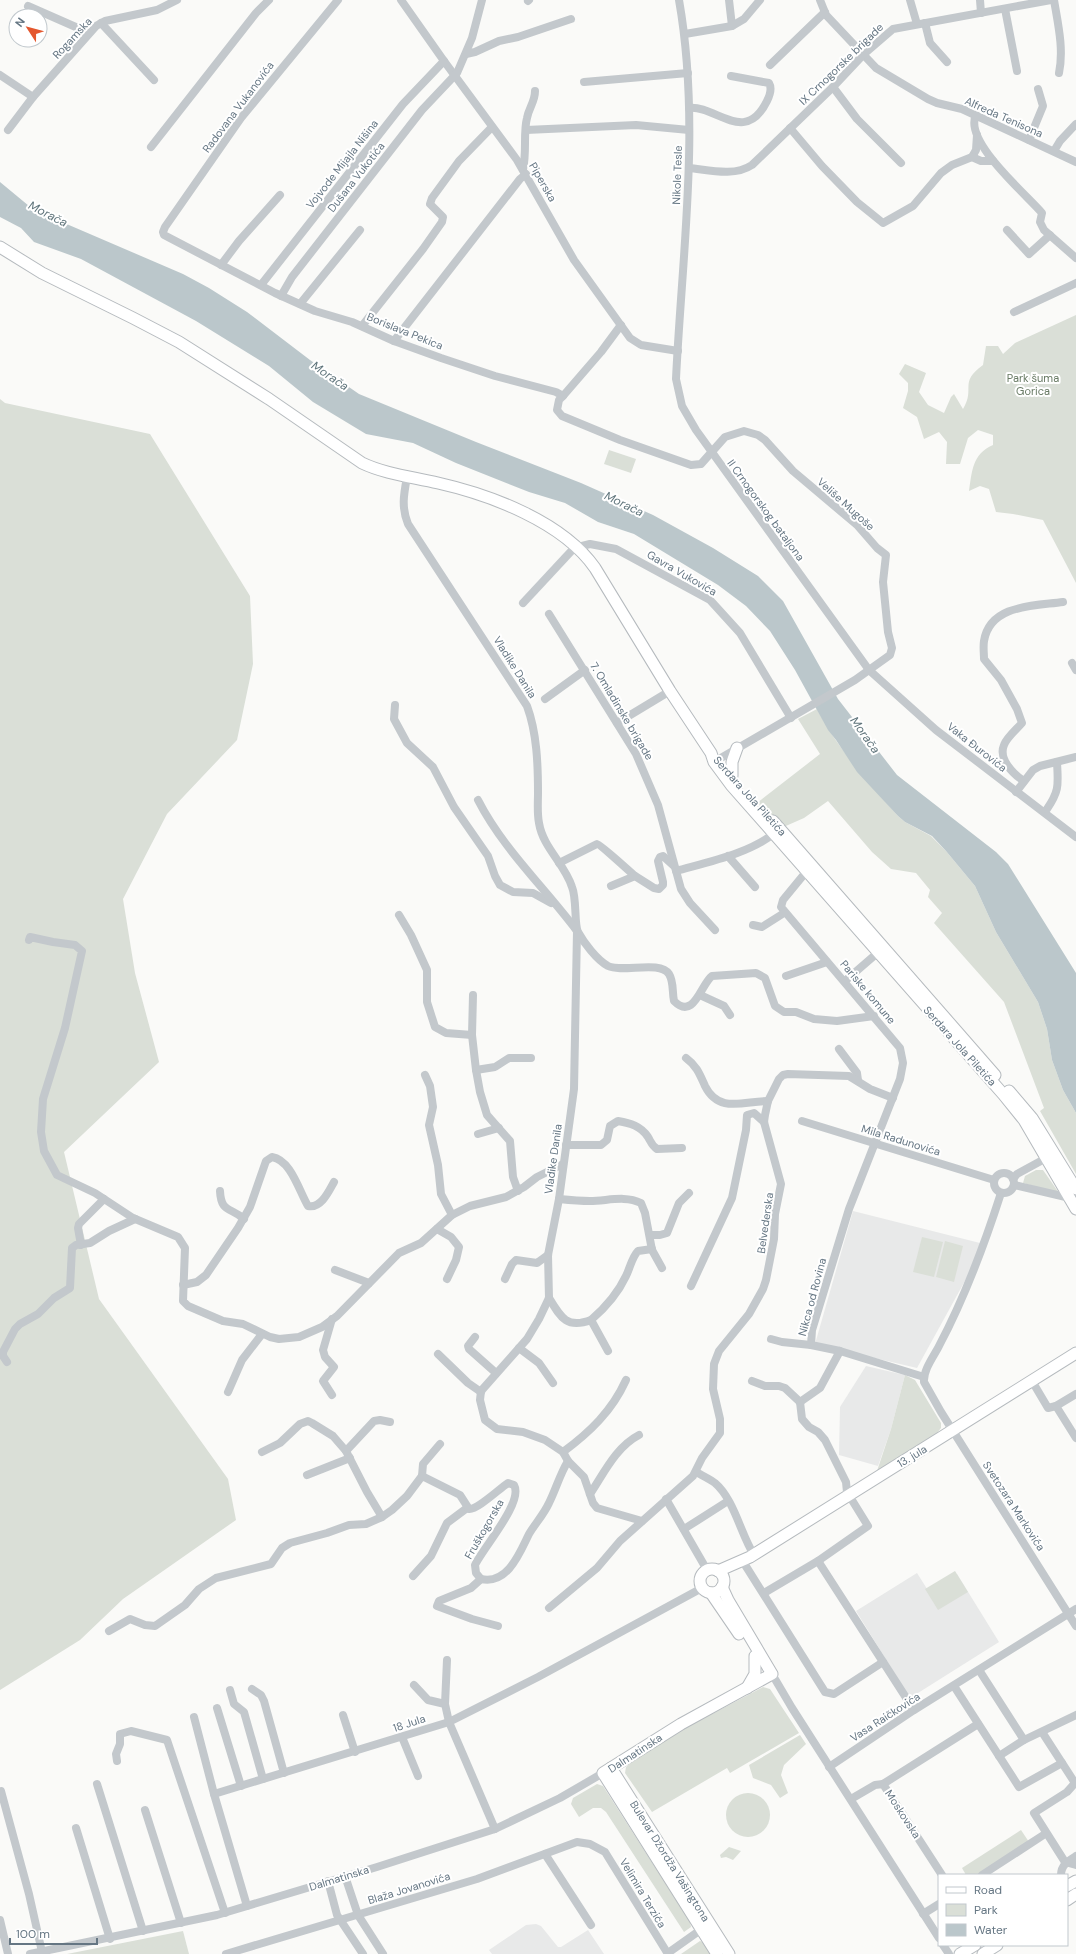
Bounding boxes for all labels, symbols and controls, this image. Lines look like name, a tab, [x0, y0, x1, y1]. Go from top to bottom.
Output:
north arrow	[8, 8, 48, 48]
street label: Rogamska	[49, 14, 95, 62]
text: N	[12, 15, 28, 29]
street label: IX Crnogorske brigade	[796, 20, 886, 108]
street label: Radovana Vukanovića	[199, 59, 277, 155]
street label: Alfreda Tenisona	[963, 93, 1045, 141]
street label: Vojvode Mijajla Nišina	[303, 117, 381, 211]
street label: Dušana Vukotića	[324, 139, 388, 215]
street label: Nikole Tesle	[669, 145, 685, 205]
street label: Piperska	[526, 160, 560, 204]
water label: Morača	[26, 197, 71, 231]
street label: Borislava Pekica	[365, 309, 445, 353]
water label: Morača	[308, 358, 352, 395]
park label: Park šuma Gorica	[1007, 371, 1059, 398]
street label: II Crnogorskog bataljona	[724, 456, 808, 564]
street label: Veliše Mugoše	[814, 475, 878, 533]
water label: Morača	[602, 488, 647, 521]
street label: Gavra Vukovića	[644, 547, 720, 599]
street label: Vladike Danila	[490, 633, 540, 701]
street label: 7. Omladinske brigade	[587, 660, 657, 762]
water label: Morača	[846, 713, 884, 757]
street label: Vaka Đurovića	[944, 719, 1010, 775]
street label: Serdara Jola Piletića	[710, 753, 790, 839]
street label: Pariske komune	[837, 957, 899, 1027]
street label: Serdara Jola Piletića	[920, 1003, 1000, 1089]
street label: Mila Radunovića	[860, 1121, 942, 1159]
street label: Vladike Danila	[541, 1123, 565, 1195]
street label: Belvederska	[754, 1192, 776, 1254]
street label: Nikca od Rovina	[795, 1256, 829, 1338]
street label: 13. jula	[894, 1442, 930, 1470]
street label: Svetozara Markovića	[980, 1459, 1048, 1553]
street label: Fruškogorska	[461, 1497, 507, 1561]
street label: Vasa Raičkovića	[847, 1689, 923, 1745]
street label: 18 Jula	[391, 1711, 427, 1735]
street label: Dalmatinska	[605, 1730, 665, 1776]
street label: Moskovska	[882, 1787, 924, 1841]
street label: Bulevar Džordža Vašingtona	[627, 1798, 713, 1924]
street label: Velimira Terzića	[617, 1856, 669, 1930]
street label: Dalmatinska	[307, 1862, 371, 1894]
street label: Blaža Jovanovića	[366, 1869, 452, 1907]
legend	[938, 1874, 1068, 1946]
text: Road	[974, 1882, 1002, 1898]
text: Park	[974, 1902, 998, 1918]
scale bar	[10, 1920, 97, 1946]
text: Water	[974, 1922, 1008, 1938]
text: 100 m	[16, 1926, 50, 1942]

